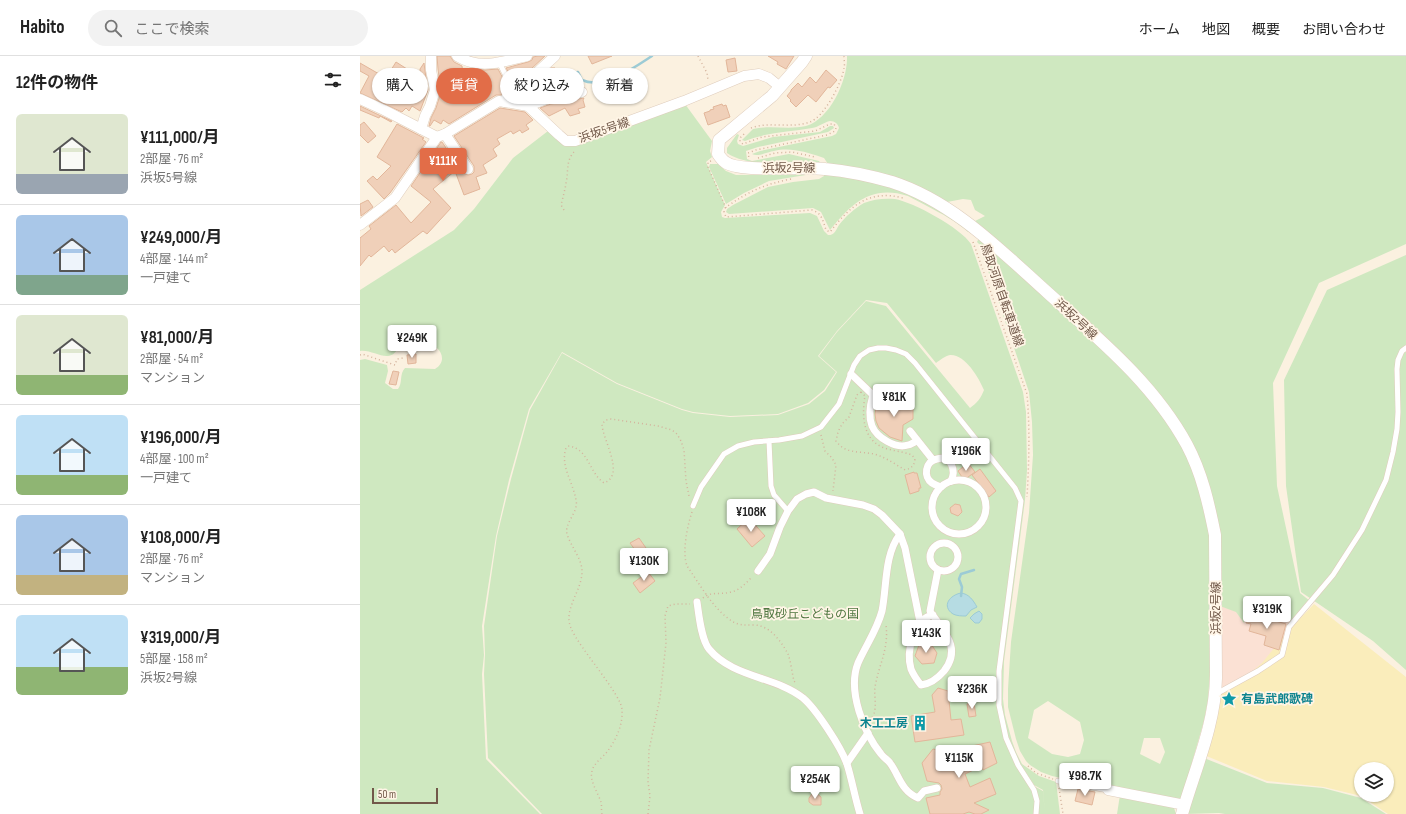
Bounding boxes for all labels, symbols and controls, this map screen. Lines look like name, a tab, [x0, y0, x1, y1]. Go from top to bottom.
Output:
search box	[88, 10, 368, 46]
text: Habito	[20, 16, 64, 39]
icon: search	[102, 17, 124, 39]
text: ここで検索	[134, 20, 209, 39]
text: ホーム	[1138, 21, 1180, 38]
text: 地図	[1202, 21, 1230, 38]
text: 概要	[1252, 21, 1280, 38]
text: お問い合わせ	[1302, 21, 1386, 38]
chip: 購入	[372, 68, 428, 104]
chip: 賃貸	[436, 68, 492, 104]
chip: 絞り込み	[500, 68, 584, 104]
chip: 新着	[592, 68, 648, 104]
icon: filters	[322, 69, 344, 91]
text: 12件の物件	[16, 73, 98, 93]
street label: 浜坂5号線	[577, 115, 632, 146]
text: ¥111,000/月	[140, 128, 220, 148]
icon: home	[48, 130, 96, 178]
pin: ¥111K	[415, 148, 471, 182]
text: 2部屋 · 76 m²	[140, 151, 203, 167]
text: ¥111K	[429, 153, 457, 169]
street label: 浜坂2号線	[763, 161, 815, 176]
text: 浜坂5号線	[140, 170, 197, 186]
text: ¥249,000/月	[140, 228, 223, 248]
icon: home	[48, 231, 96, 279]
street label: 鳥取河原自転車道線	[977, 242, 1026, 349]
text: 4部屋 · 144 m²	[140, 251, 208, 267]
text: 一戸建て	[140, 270, 192, 286]
street label: 浜坂2号線	[1051, 296, 1100, 343]
pin: ¥249K	[384, 325, 440, 359]
text: ¥81,000/月	[140, 328, 214, 348]
text: ¥249K	[397, 330, 427, 346]
icon: home	[48, 331, 96, 379]
text: 2部屋 · 54 m²	[140, 351, 203, 367]
text: マンション	[140, 370, 205, 386]
pin: ¥81K	[870, 384, 918, 418]
text: ¥81K	[882, 389, 906, 405]
text: ¥196,000/月	[140, 428, 222, 448]
icon: home	[48, 431, 96, 479]
pin: ¥196K	[938, 438, 994, 472]
text: ¥196K	[951, 443, 981, 459]
text: 4部屋 · 100 m²	[140, 451, 209, 467]
text: 一戸建て	[140, 470, 192, 486]
pin: ¥108K	[723, 499, 779, 533]
text: ¥108K	[736, 504, 766, 520]
text: ¥108,000/月	[140, 528, 222, 548]
icon: home	[48, 531, 96, 579]
pin: ¥130K	[616, 548, 672, 582]
text: 2部屋 · 76 m²	[140, 551, 203, 567]
text: ¥130K	[629, 553, 659, 569]
text: マンション	[140, 570, 205, 586]
street label: 浜坂2号線	[1209, 582, 1224, 634]
pin: ¥319K	[1239, 596, 1295, 630]
text: ¥319K	[1252, 601, 1282, 617]
park label: 鳥取砂丘こどもの国	[751, 607, 859, 622]
pin: ¥143K	[898, 620, 954, 654]
text: ¥143K	[911, 625, 941, 641]
text: ¥319,000/月	[140, 628, 221, 648]
icon: home	[48, 631, 96, 679]
text: 5部屋 · 158 m²	[140, 651, 208, 667]
text: 浜坂2号線	[140, 670, 197, 686]
pin: ¥236K	[944, 676, 1000, 710]
text: ¥236K	[957, 681, 987, 697]
place icon: 有島武郎歌碑	[1220, 690, 1238, 708]
place label: 有島武郎歌碑	[1241, 692, 1313, 707]
building icon: 木工工房	[911, 714, 929, 732]
place label: 木工工房	[860, 716, 908, 731]
pin: ¥115K	[931, 745, 987, 779]
text: ¥115K	[944, 750, 974, 766]
map controls	[1354, 762, 1394, 802]
button: layers	[1354, 762, 1394, 802]
pin: ¥98.7K	[1052, 763, 1118, 797]
pin: ¥254K	[787, 766, 843, 800]
text: ¥98.7K	[1068, 768, 1102, 784]
text: ¥254K	[800, 771, 830, 787]
scale bar	[372, 786, 438, 805]
text: 50 m	[378, 788, 396, 801]

